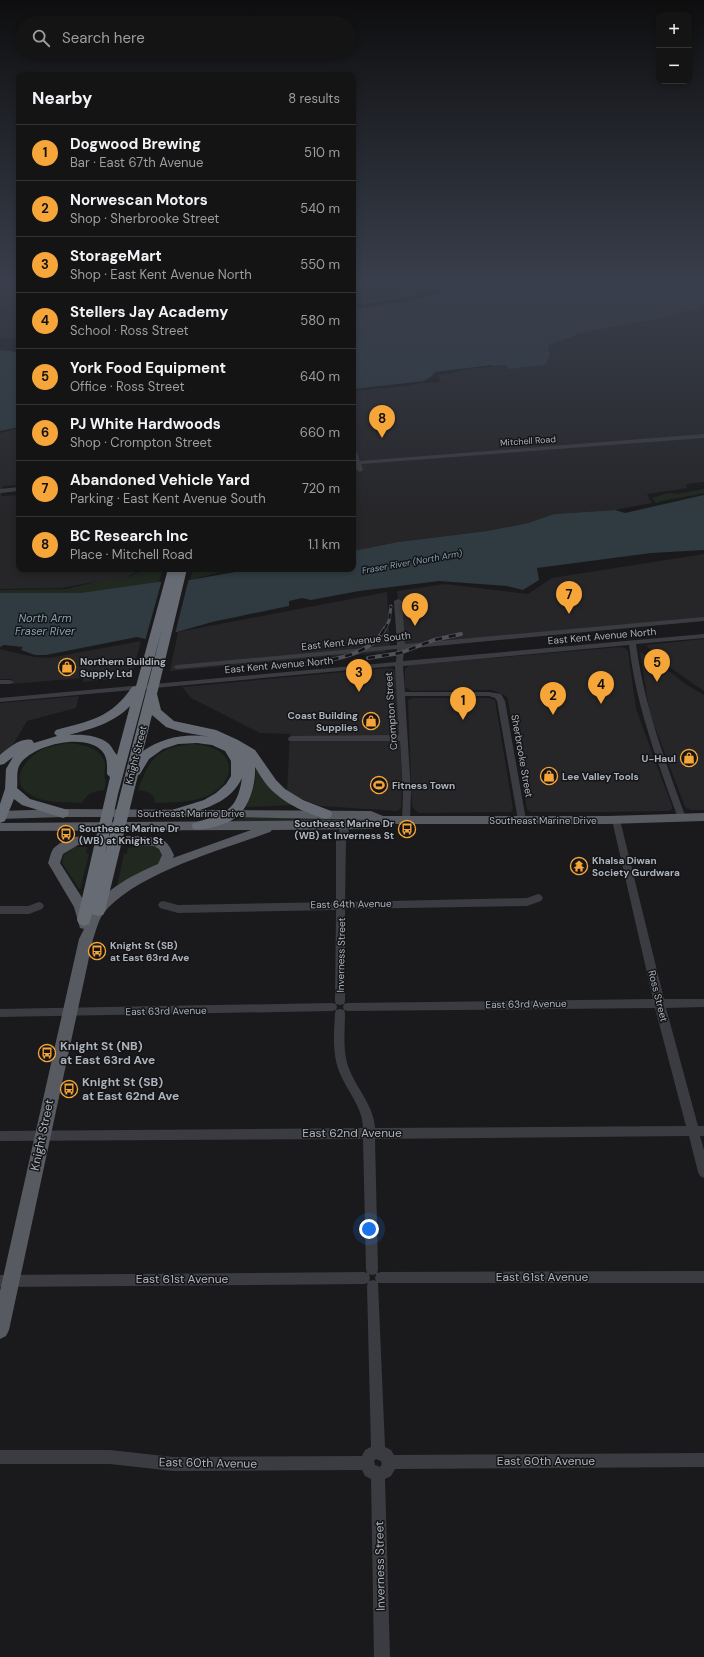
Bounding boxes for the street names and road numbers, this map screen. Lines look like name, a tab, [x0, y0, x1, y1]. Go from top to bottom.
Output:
street label: Mitchell Road	[500, 433, 557, 449]
street label: East Kent Avenue North	[547, 625, 657, 647]
street label: East Kent Avenue South	[301, 629, 412, 653]
street label: East Kent Avenue North	[224, 654, 334, 676]
street label: Crompton Street	[382, 672, 400, 750]
street label: Sherbrooke Street	[508, 714, 536, 799]
street label: Knight Street	[122, 724, 150, 786]
street label: Southeast Marine Drive	[137, 807, 245, 820]
street label: Southeast Marine Drive	[489, 814, 597, 827]
street label: East 64th Avenue	[310, 897, 392, 911]
street label: Inverness Street	[334, 917, 348, 993]
street label: Ross Street	[645, 969, 671, 1023]
street label: East 63rd Avenue	[485, 997, 567, 1011]
street label: East 63rd Avenue	[125, 1004, 207, 1018]
street label: Knight Street	[27, 1098, 57, 1172]
street label: East 62nd Avenue	[302, 1125, 402, 1141]
street label: East 61st Avenue	[496, 1269, 589, 1285]
street label: East 61st Avenue	[136, 1271, 229, 1287]
street label: East 60th Avenue	[497, 1453, 595, 1469]
street label: East 60th Avenue	[159, 1454, 257, 1472]
street label: Inverness Street	[371, 1521, 389, 1611]

